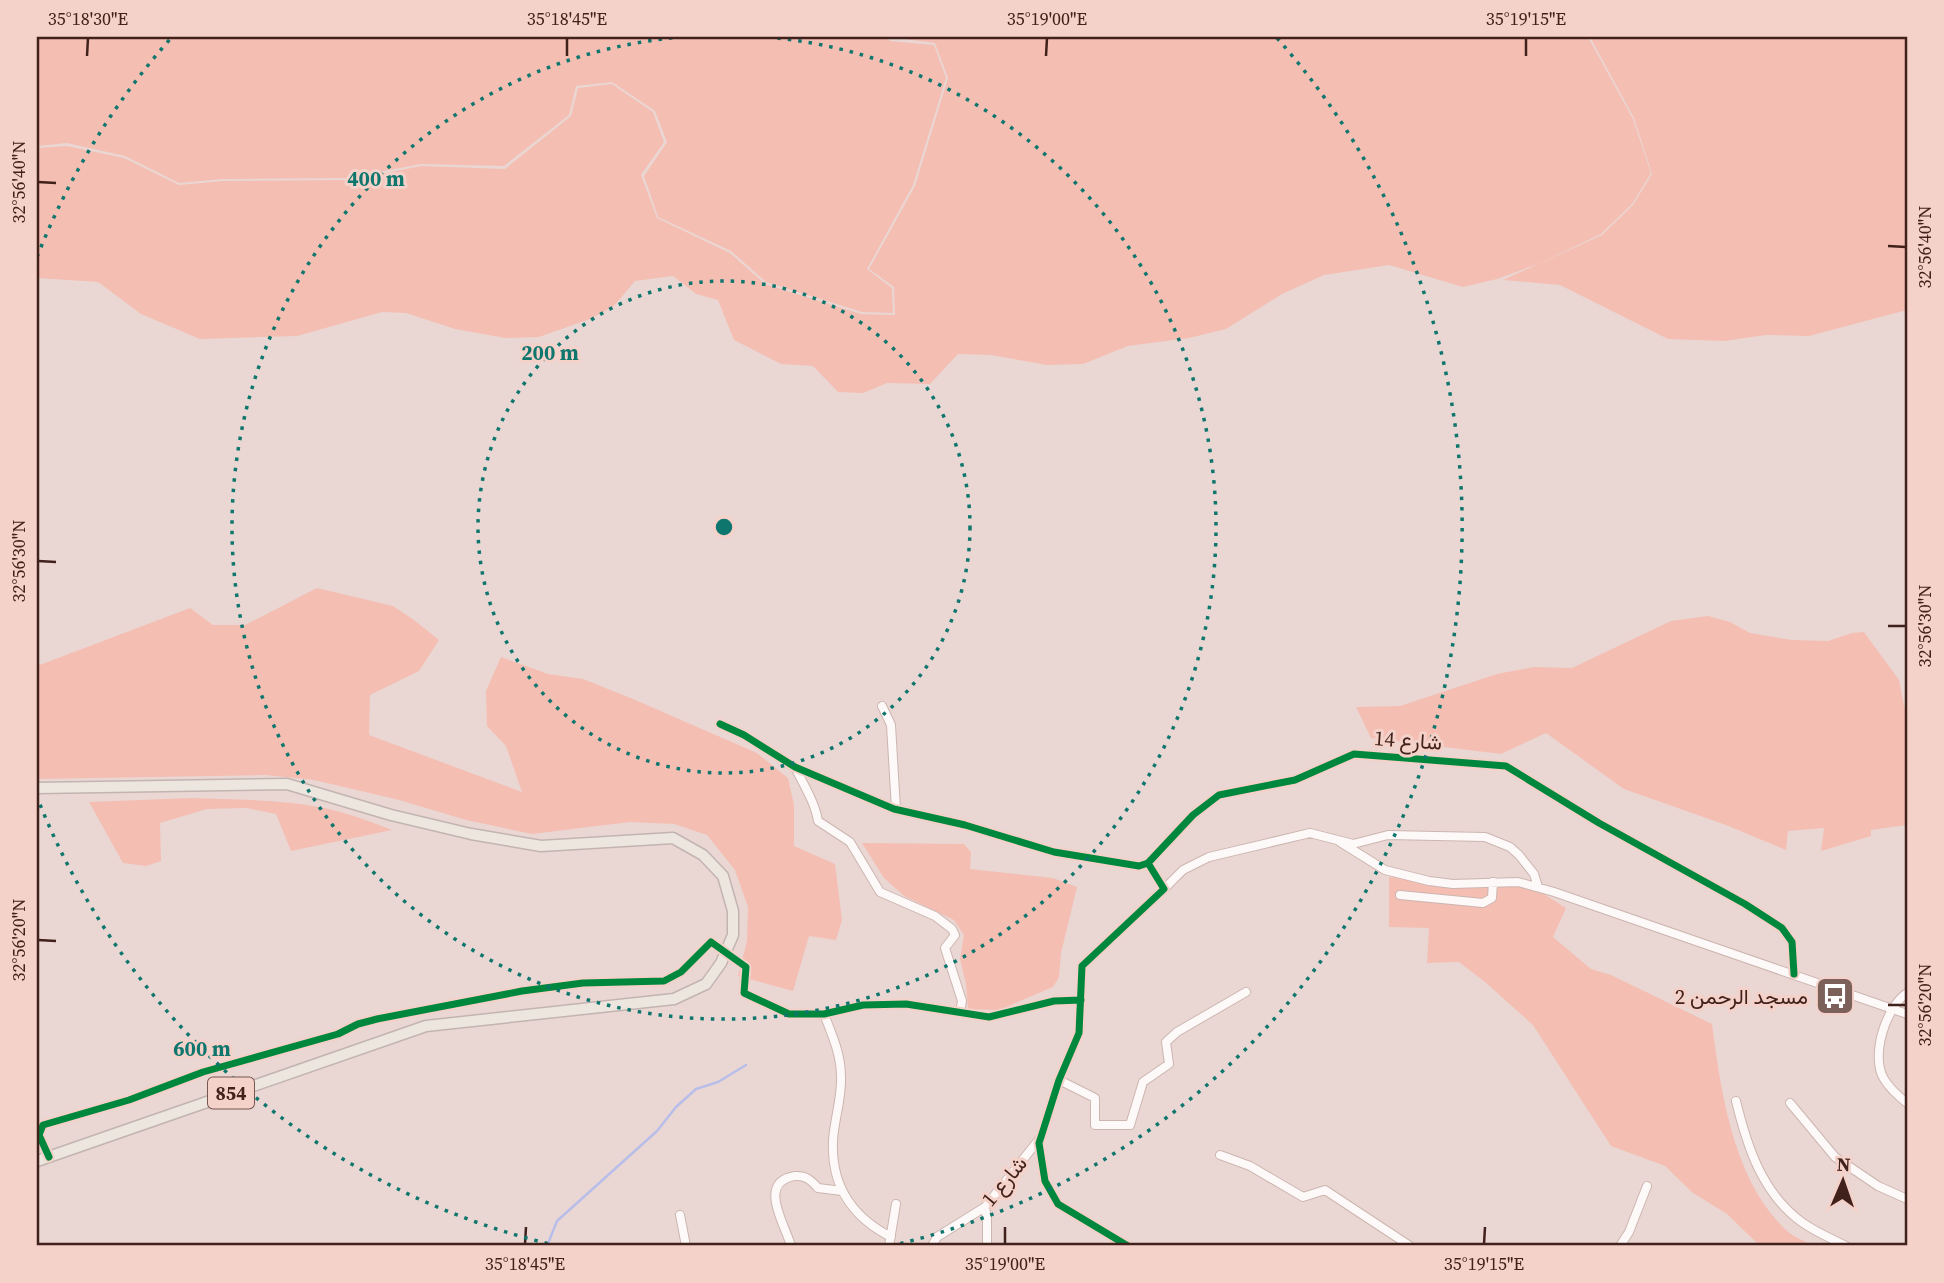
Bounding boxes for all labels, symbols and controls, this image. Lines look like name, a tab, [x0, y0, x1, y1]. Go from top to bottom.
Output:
text: 35°18'30"E	[48, 6, 128, 31]
text: 35°18'45"E	[527, 6, 607, 31]
text: 35°19'00"E	[1007, 6, 1087, 31]
text: 35°19'15"E	[1486, 6, 1566, 31]
text: 32°56'40"N	[6, 141, 31, 223]
text: 400 m	[347, 164, 405, 193]
text: 32°56'40"N	[1912, 206, 1937, 288]
text: 200 m	[521, 338, 579, 367]
centre of rings	[712, 515, 736, 539]
text: 32°56'30"N	[6, 520, 31, 602]
text: 32°56'30"N	[1912, 585, 1937, 667]
street label: شارع 14	[1373, 723, 1443, 757]
text: 32°56'20"N	[6, 899, 31, 981]
text: 32°56'20"N	[1912, 964, 1937, 1046]
bus stop icon: مسجد الرحمن 2	[1814, 975, 1856, 1017]
place label: مسجد الرحمن 2	[1675, 982, 1808, 1011]
text: 600 m	[173, 1034, 231, 1063]
road number: 854	[208, 1078, 254, 1108]
north arrow	[1808, 1146, 1878, 1216]
street label: شارع 1	[974, 1150, 1034, 1212]
text: N	[1836, 1151, 1851, 1177]
text: 35°18'45"E	[485, 1251, 565, 1276]
text: 35°19'00"E	[965, 1251, 1045, 1276]
text: 35°19'15"E	[1444, 1251, 1524, 1276]

